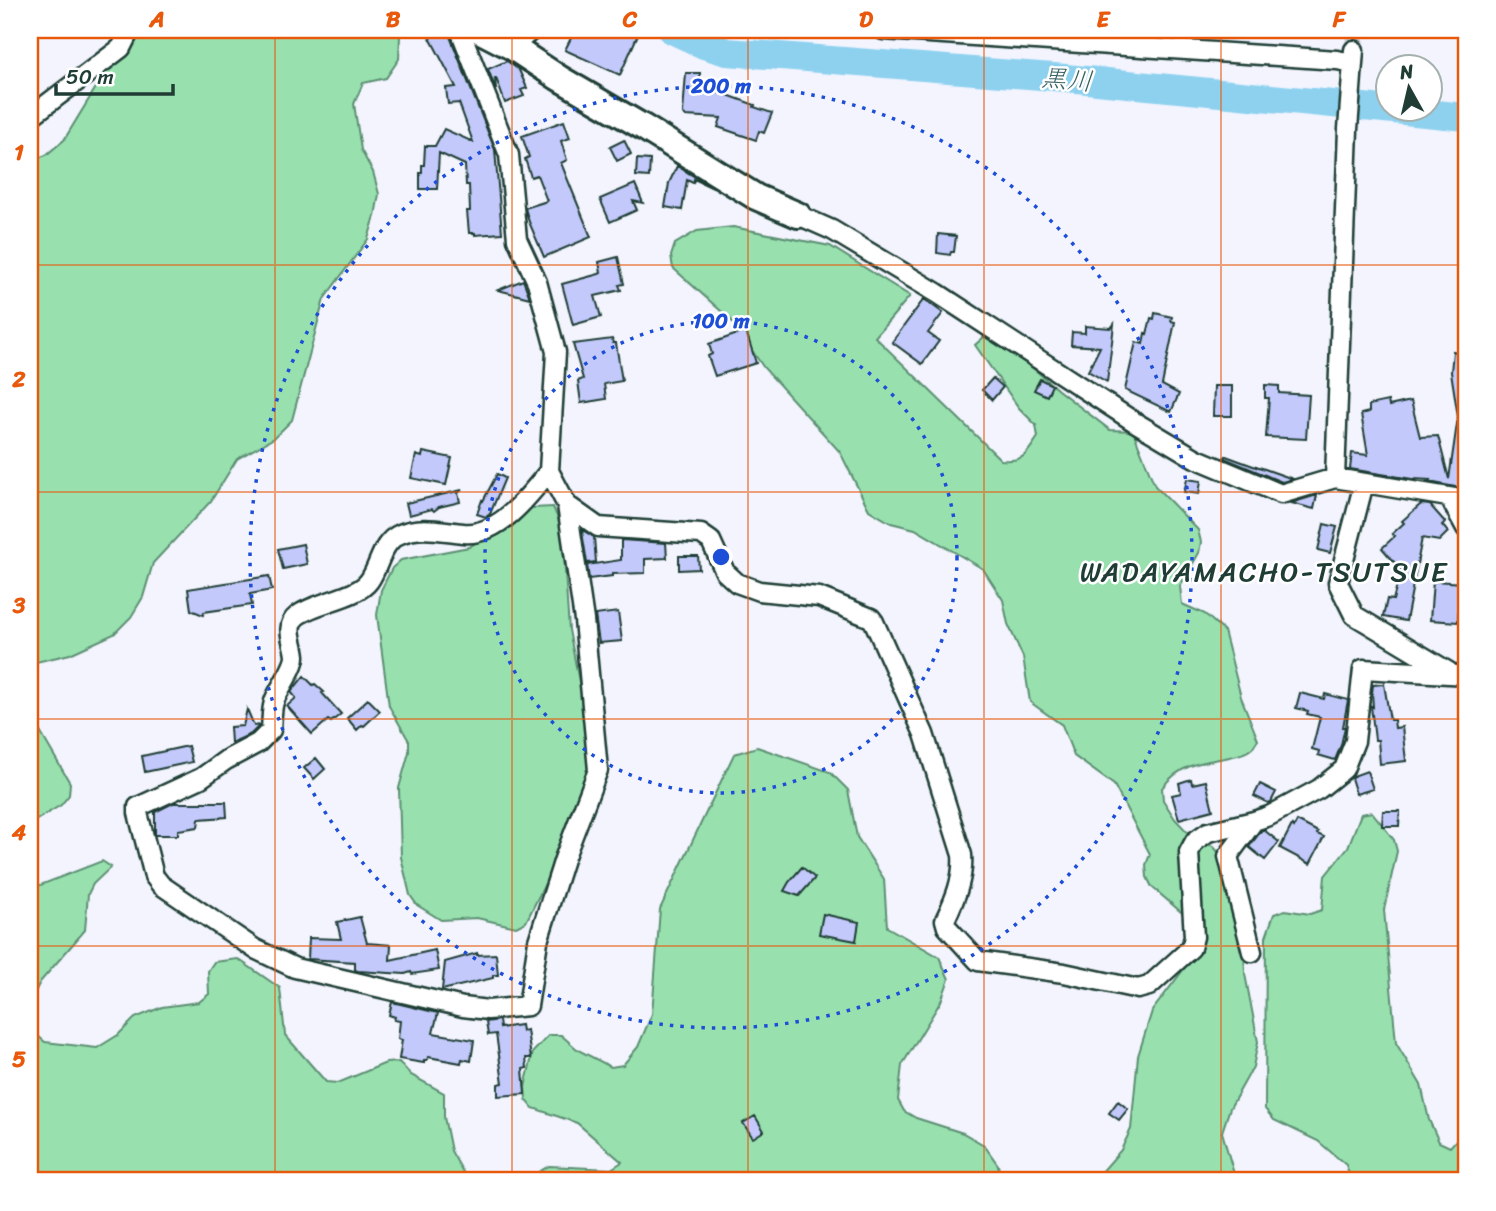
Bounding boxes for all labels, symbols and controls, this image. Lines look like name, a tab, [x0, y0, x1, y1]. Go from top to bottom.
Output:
text: A	[148, 0, 165, 40]
text: B	[386, 0, 401, 40]
text: C	[622, 0, 638, 40]
text: D	[859, 0, 874, 40]
text: E	[1097, 0, 1112, 40]
text: F	[1332, 0, 1347, 40]
scale bar	[56, 52, 173, 96]
north arrow	[1374, 52, 1444, 122]
water label: 黒川	[1039, 54, 1095, 104]
text: N	[1397, 54, 1416, 89]
text: 50 m	[66, 58, 114, 96]
text: 200 m	[690, 67, 752, 105]
text: 1	[14, 132, 24, 173]
text: 100 m	[692, 302, 750, 340]
text: 2	[11, 359, 26, 400]
centre of rings	[709, 545, 733, 569]
district label: WADAYAMACHO-TSUTSUE	[1080, 547, 1448, 596]
text: 3	[12, 585, 26, 626]
text: 4	[11, 812, 27, 853]
text: 5	[12, 1039, 26, 1080]

